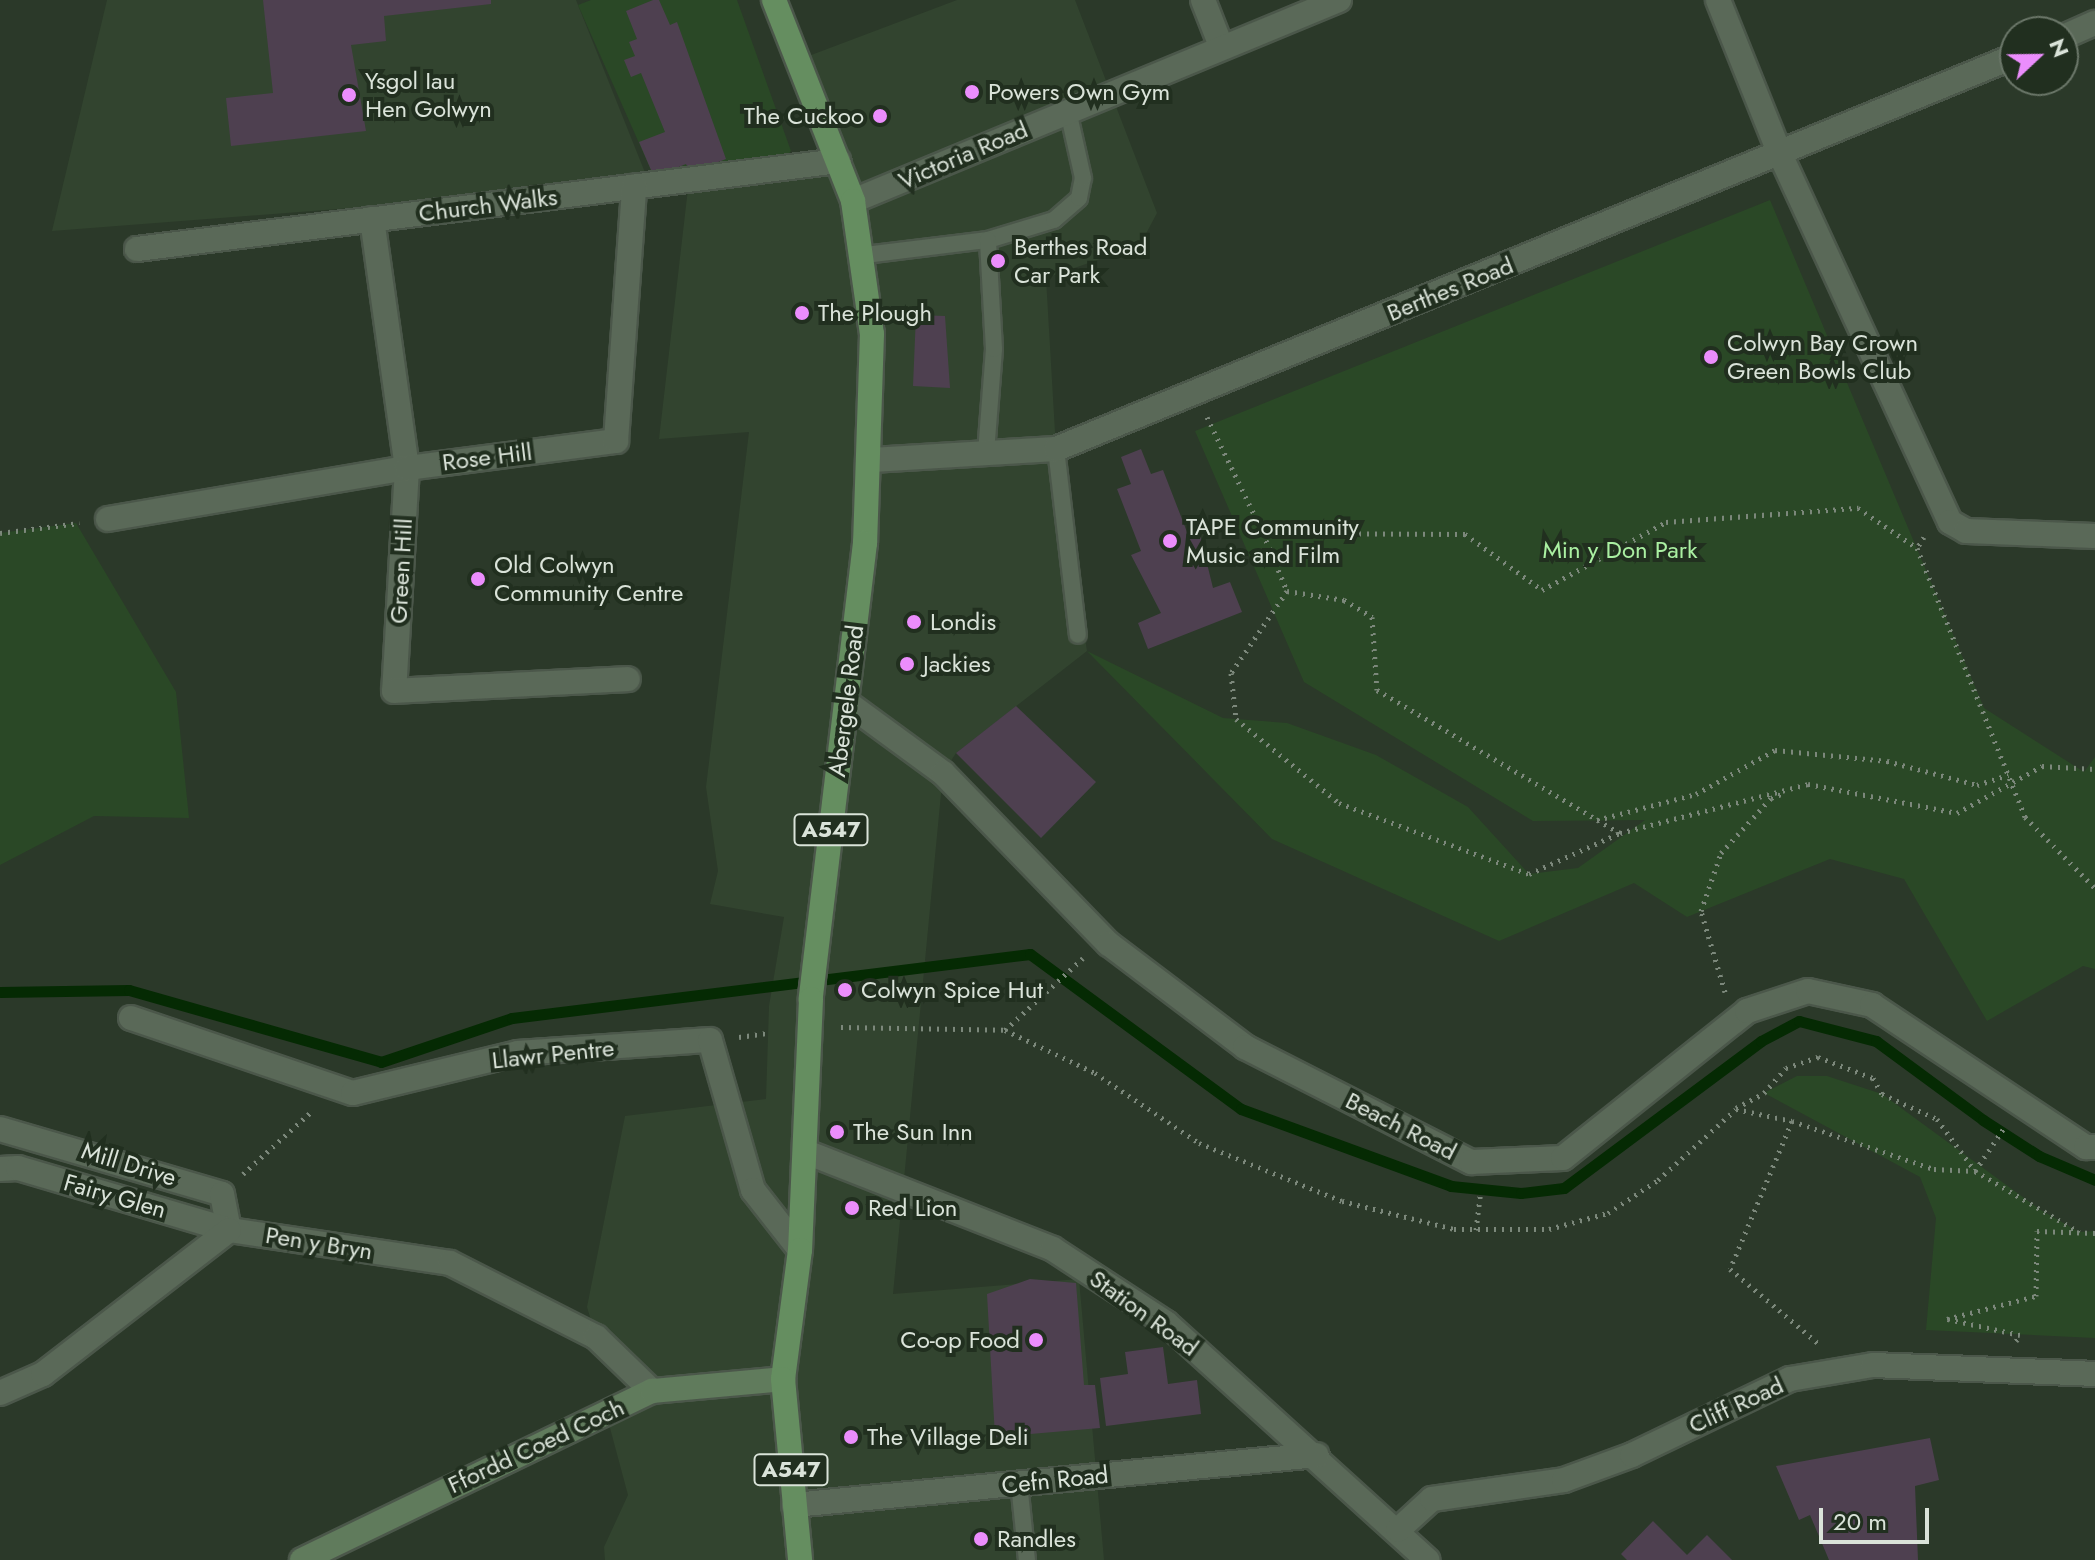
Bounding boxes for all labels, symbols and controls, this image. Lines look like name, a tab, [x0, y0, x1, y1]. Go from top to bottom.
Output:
north arrow	[1999, 16, 2079, 96]
text: N	[2041, 34, 2078, 62]
place label: Ysgol Iau Hen Golwyn	[365, 67, 492, 123]
place label: Powers Own Gym	[988, 78, 1170, 106]
marker: Powers Own Gym	[963, 83, 981, 101]
marker: Ysgol Iau Hen Golwyn	[340, 86, 358, 104]
place label: The Cuckoo	[744, 102, 864, 130]
marker: The Cuckoo	[871, 107, 889, 125]
street label: Victoria Road	[894, 115, 1032, 195]
street label: Church Walks	[417, 182, 559, 228]
place label: Berthes Road Car Park	[1014, 233, 1147, 289]
street label: Berthes Road	[1383, 251, 1517, 327]
marker: Berthes Road Car Park	[989, 252, 1007, 270]
place label: The Plough	[818, 299, 932, 327]
marker: The Plough	[793, 304, 811, 322]
place label: Colwyn Bay Crown Green Bowls Club	[1727, 329, 1918, 385]
marker: Colwyn Bay Crown Green Bowls Club	[1702, 348, 1720, 366]
street label: Rose Hill	[440, 437, 534, 477]
place label: TAPE Community Music and Film	[1186, 513, 1359, 569]
street label: Green Hill	[384, 518, 418, 624]
marker: TAPE Community Music and Film	[1161, 532, 1179, 550]
park label: Min y Don Park	[1542, 536, 1698, 564]
place label: Old Colwyn Community Centre	[494, 551, 683, 607]
marker: Old Colwyn Community Centre	[469, 570, 487, 588]
place label: Londis	[930, 608, 996, 636]
marker: Londis	[905, 613, 923, 631]
street label: Abergele Road	[822, 623, 870, 779]
place label: Jackies	[923, 650, 991, 678]
marker: Jackies	[898, 655, 916, 673]
road number: A547	[793, 812, 869, 848]
place label: Colwyn Spice Hut	[861, 976, 1043, 1004]
marker: Colwyn Spice Hut	[836, 981, 854, 999]
street label: Llawr Pentre	[490, 1033, 616, 1075]
street label: Beach Road	[1341, 1086, 1461, 1166]
place label: The Sun Inn	[853, 1118, 973, 1146]
marker: The Sun Inn	[828, 1123, 846, 1141]
street label: Mill Drive	[78, 1136, 180, 1192]
street label: Fairy Glen	[61, 1168, 169, 1224]
place label: Red Lion	[868, 1194, 957, 1222]
marker: Red Lion	[843, 1199, 861, 1217]
street label: Pen y Bryn	[263, 1220, 375, 1266]
street label: Station Road	[1084, 1264, 1204, 1362]
place label: Co-op Food	[900, 1326, 1020, 1354]
marker: Co-op Food	[1027, 1331, 1045, 1349]
street label: Cliff Road	[1684, 1371, 1788, 1439]
street label: Ffordd Coed Coch	[443, 1393, 629, 1499]
place label: The Village Deli	[867, 1423, 1029, 1451]
marker: The Village Deli	[842, 1428, 860, 1446]
road number: A547	[753, 1452, 829, 1488]
street label: Cefn Road	[1000, 1460, 1110, 1500]
scale bar	[1823, 1492, 1933, 1542]
text: 20 m	[1833, 1504, 1887, 1539]
place label: Randles	[997, 1525, 1076, 1553]
marker: Randles	[972, 1530, 990, 1548]

